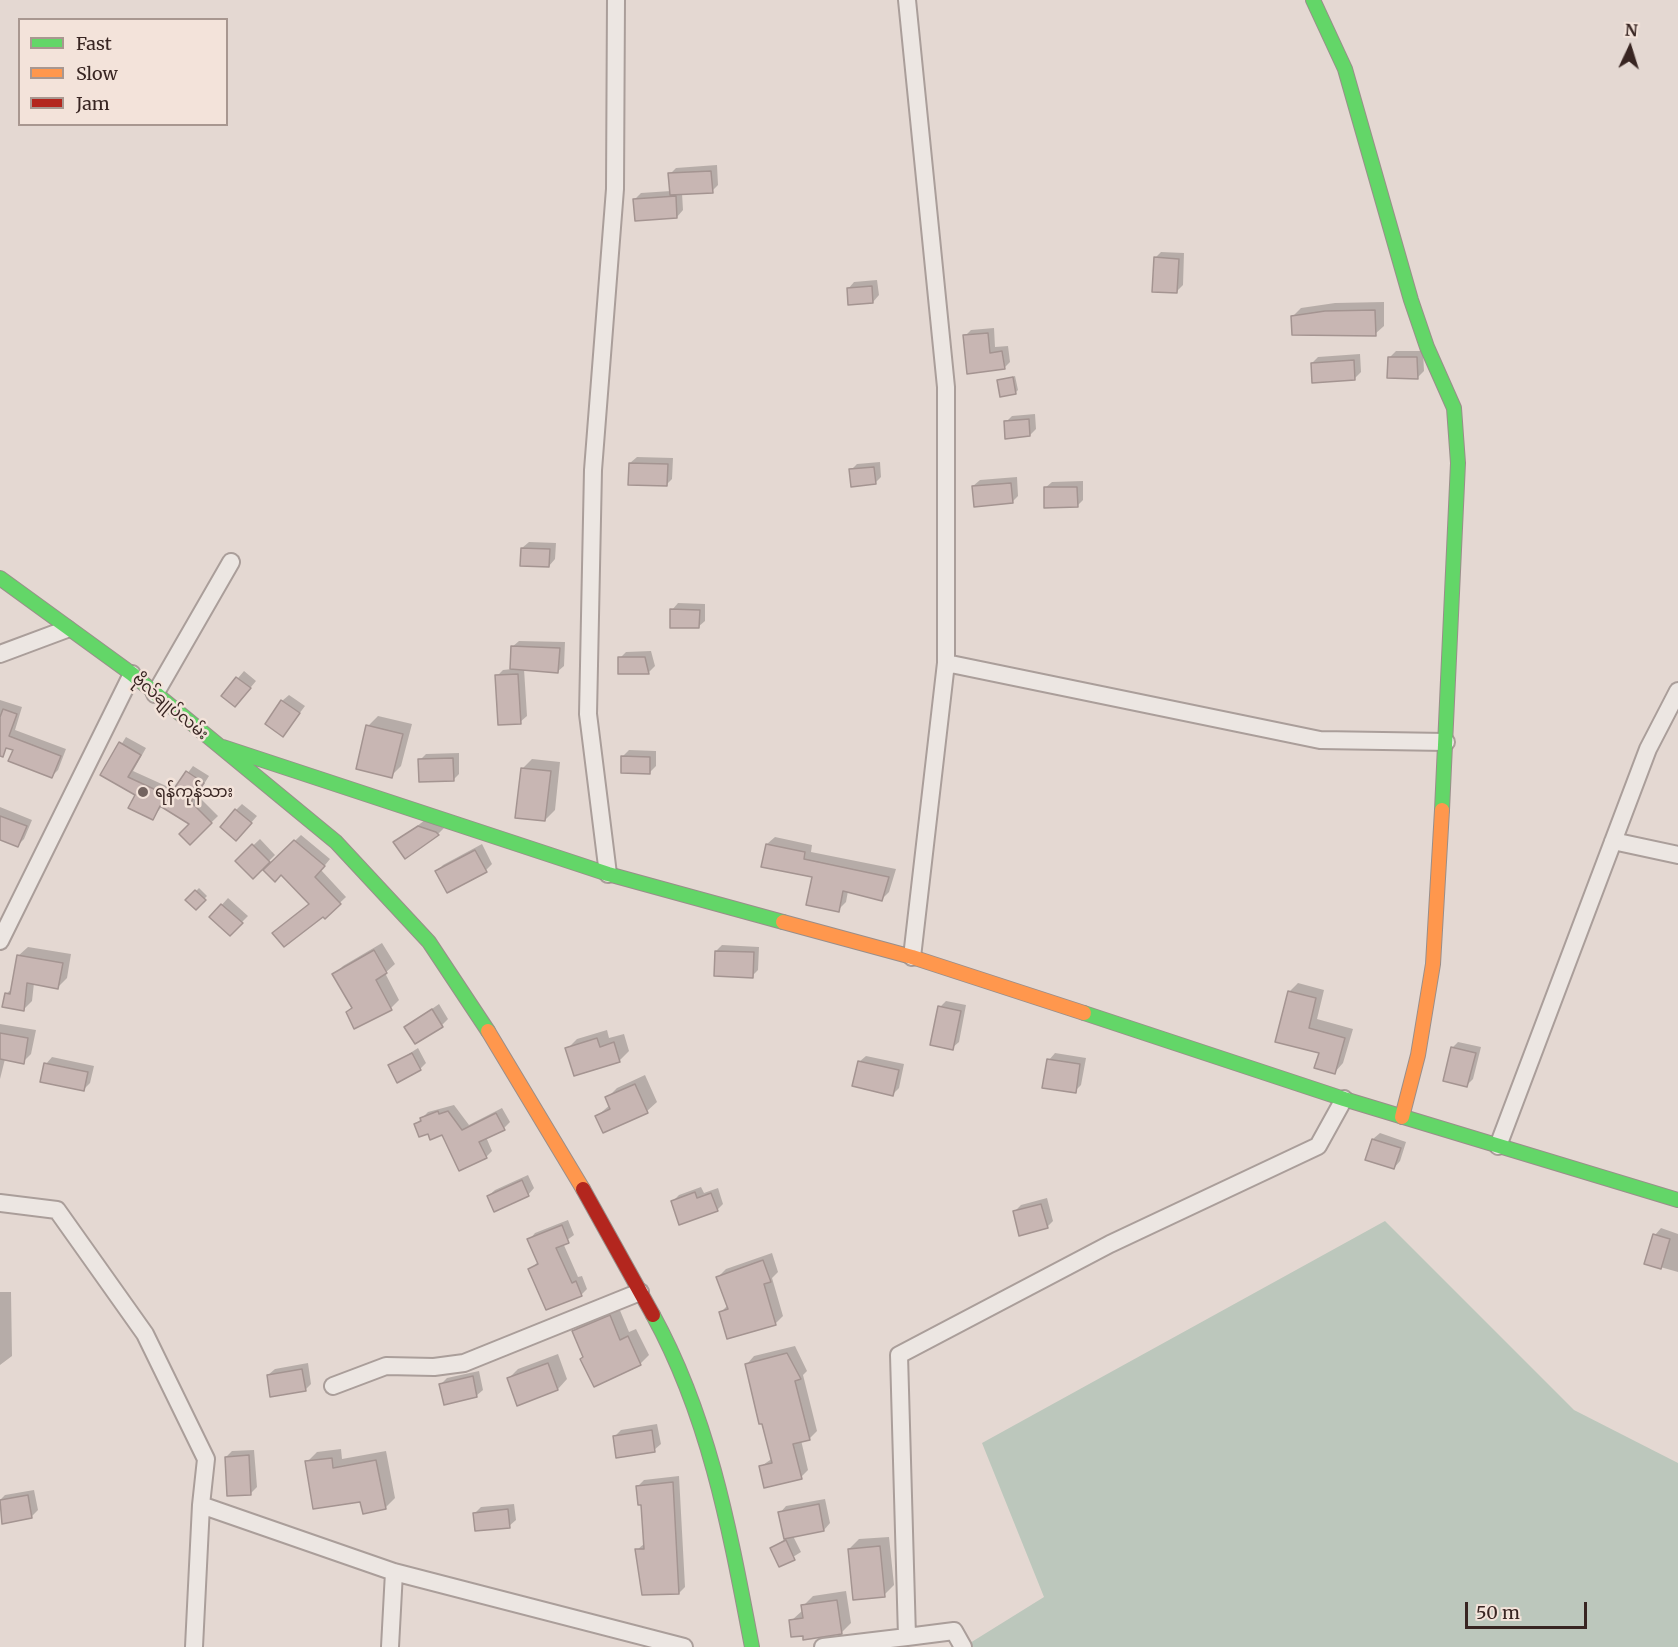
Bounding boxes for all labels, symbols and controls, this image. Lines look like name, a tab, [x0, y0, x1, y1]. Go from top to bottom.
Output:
legend	[18, 18, 228, 126]
north arrow	[1600, 18, 1660, 78]
text: N	[1624, 20, 1638, 40]
text: Fast	[76, 32, 112, 55]
text: Slow	[76, 62, 118, 85]
text: Jam	[76, 92, 110, 115]
street label: ဗိုလ်ချုပ်လမ်း	[128, 670, 212, 744]
place label: ရန်ကုန်သား	[155, 782, 233, 802]
marker: ရန်ကုန်သား	[136, 785, 150, 799]
scale bar	[1468, 1590, 1590, 1628]
text: 50 m	[1476, 1601, 1520, 1624]

